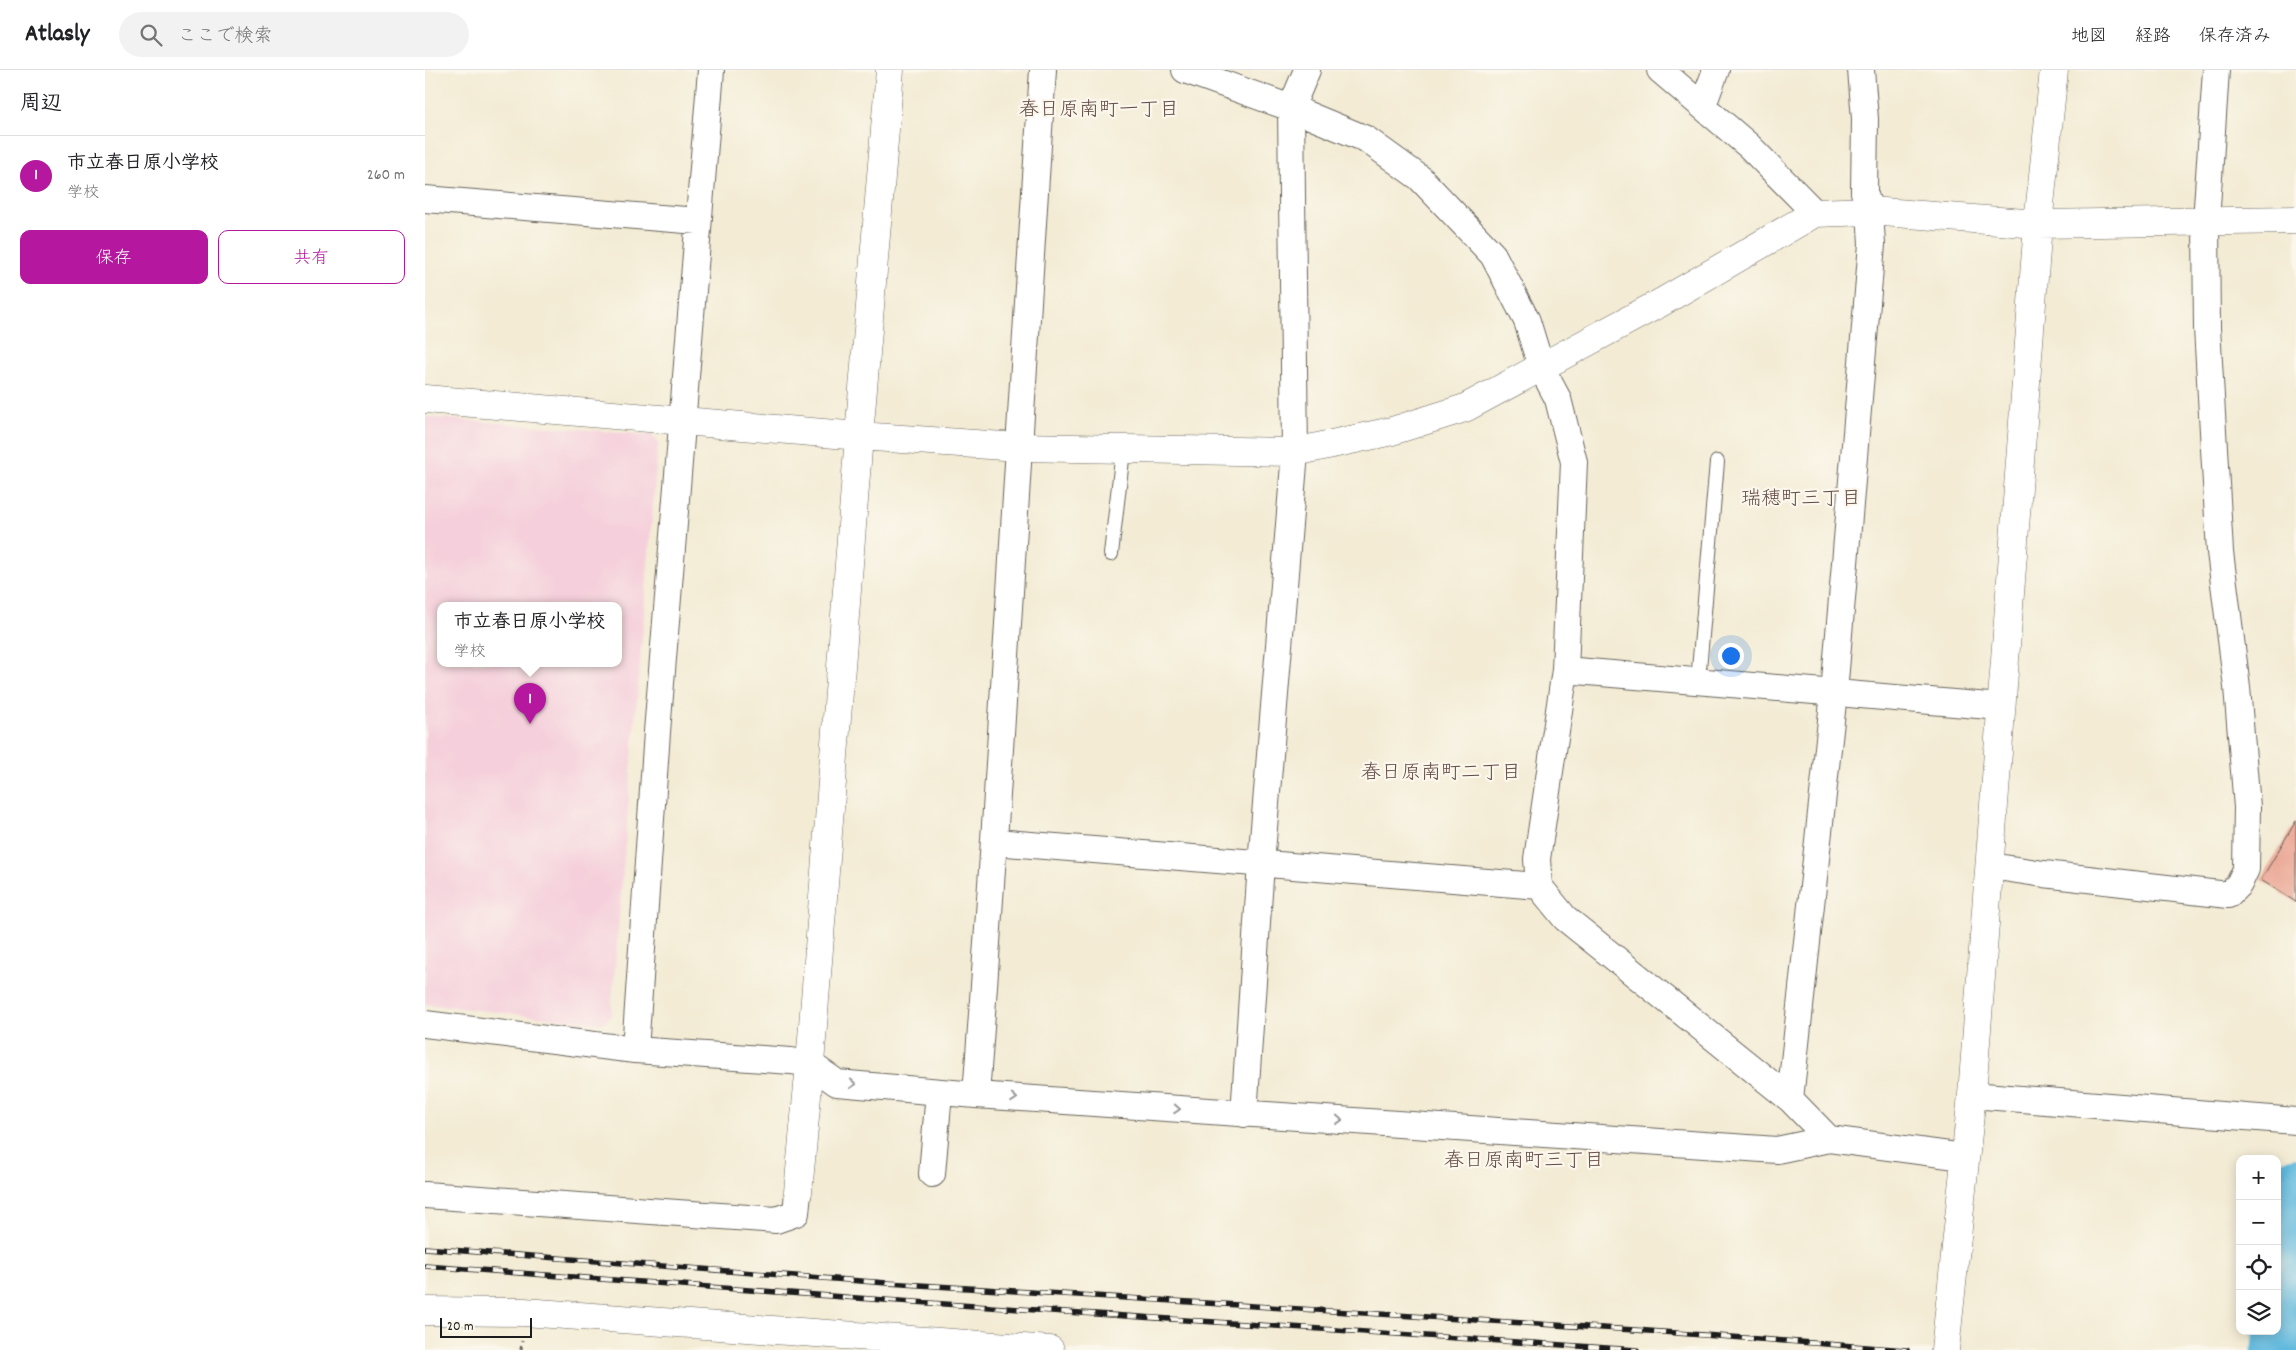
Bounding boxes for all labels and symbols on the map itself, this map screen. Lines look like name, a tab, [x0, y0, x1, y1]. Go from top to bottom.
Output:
district label: 春日原南町一丁目	[1019, 97, 1179, 125]
district label: 瑞穂町三丁目	[1741, 486, 1861, 514]
your location	[1718, 643, 1744, 669]
pin: 1	[514, 683, 546, 724]
district label: 春日原南町二丁目	[1361, 760, 1521, 788]
one-way arrow	[849, 1079, 857, 1090]
one-way arrow	[1011, 1092, 1019, 1103]
one-way arrow	[1173, 1104, 1181, 1115]
one-way arrow	[1335, 1115, 1343, 1126]
district label: 春日原南町三丁目	[1444, 1148, 1604, 1176]
scale bar	[440, 1315, 533, 1338]

